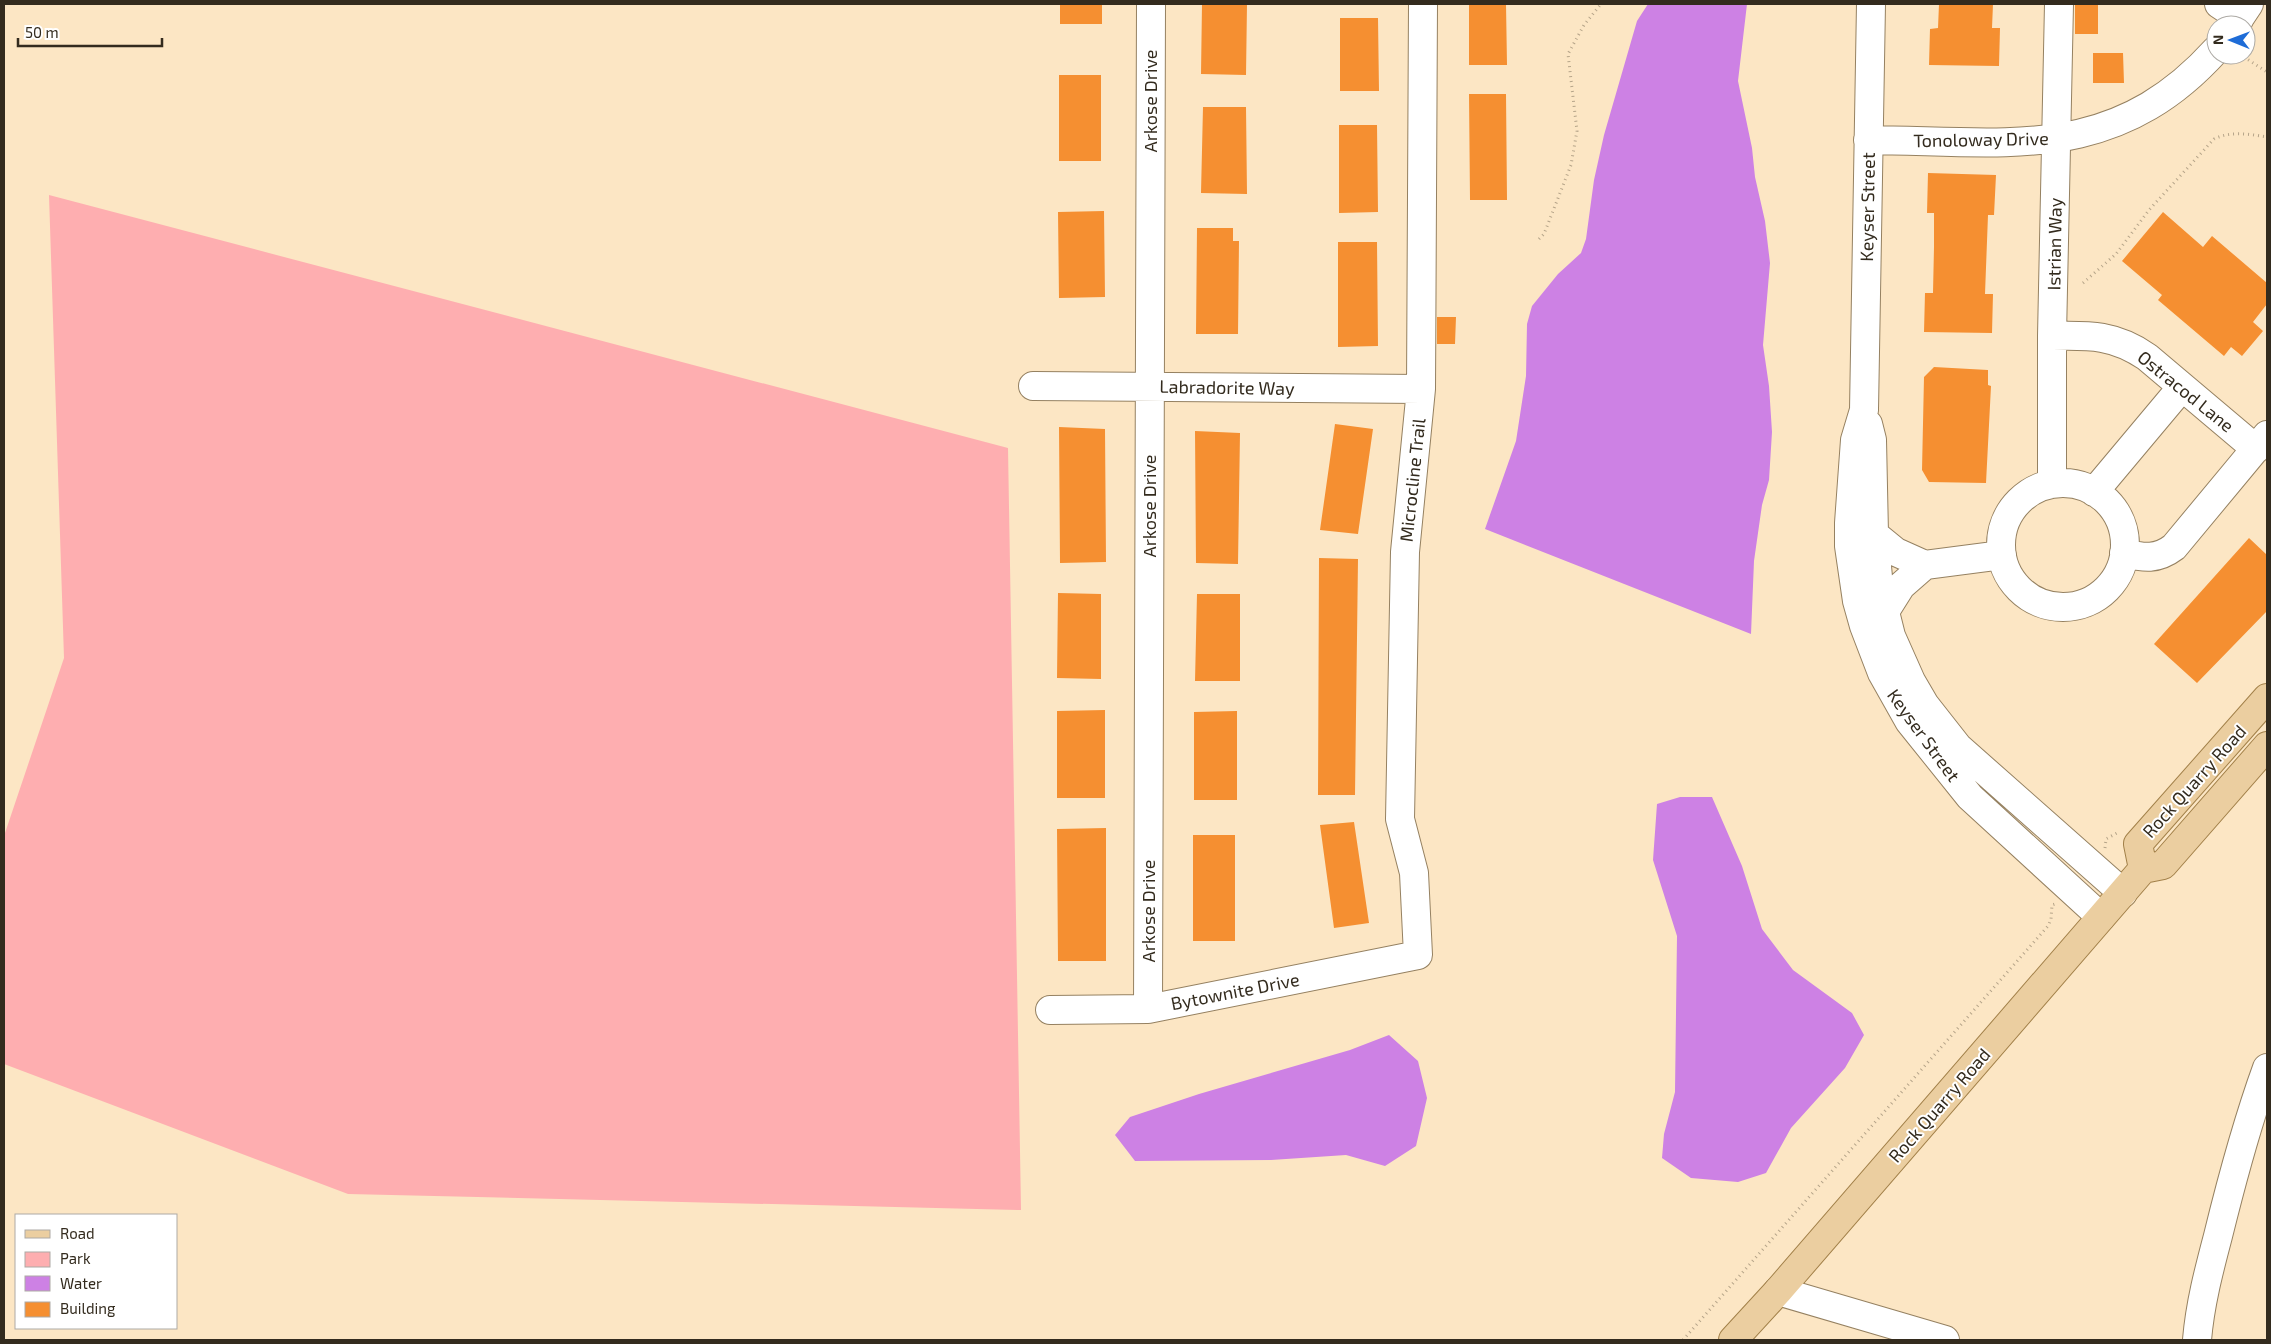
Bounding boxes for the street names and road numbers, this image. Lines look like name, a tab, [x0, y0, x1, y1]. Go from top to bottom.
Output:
street label: Arkose Drive	[1139, 49, 1161, 153]
street label: Tonoloway Drive	[1913, 127, 2049, 151]
street label: Keyser Street	[1855, 152, 1879, 262]
street label: Istrian Way	[2042, 197, 2066, 291]
street label: Ostracod Lane	[2133, 345, 2239, 437]
street label: Labradorite Way	[1159, 375, 1295, 399]
street label: Microcline Trail	[1395, 416, 1430, 543]
street label: Arkose Drive	[1138, 454, 1160, 558]
street label: Keyser Street	[1883, 684, 1965, 786]
street label: Rock Quarry Road	[2138, 720, 2250, 842]
street label: Arkose Drive	[1137, 859, 1159, 963]
street label: Bytownite Drive	[1169, 968, 1301, 1014]
street label: Rock Quarry Road	[1883, 1043, 1995, 1167]

